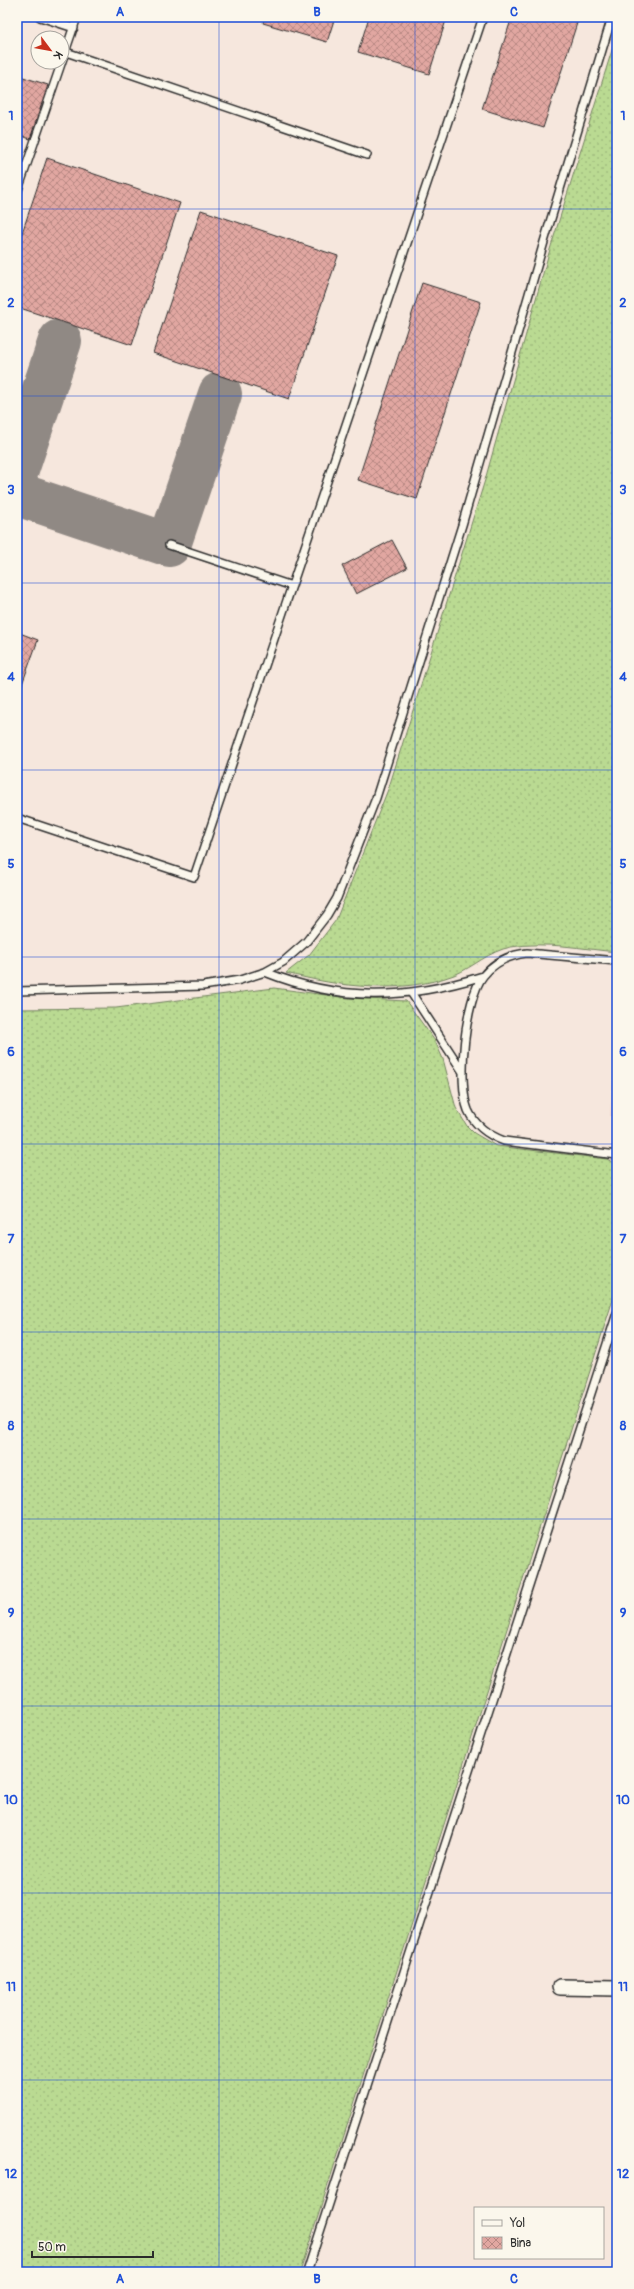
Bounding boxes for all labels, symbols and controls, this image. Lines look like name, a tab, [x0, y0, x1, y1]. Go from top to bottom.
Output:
text: A	[116, 4, 125, 20]
text: B	[313, 4, 321, 20]
text: C	[510, 4, 518, 20]
north arrow	[30, 30, 70, 70]
text: K	[51, 49, 65, 62]
text: 1	[8, 108, 14, 124]
text: 1	[620, 108, 626, 124]
text: 2	[7, 295, 15, 311]
text: 2	[619, 295, 627, 311]
text: 3	[7, 482, 15, 498]
text: 3	[619, 482, 627, 498]
text: 4	[7, 669, 15, 685]
text: 4	[619, 669, 627, 685]
text: 5	[7, 856, 15, 872]
text: 5	[619, 856, 627, 872]
text: 6	[7, 1044, 15, 1060]
text: 6	[619, 1044, 627, 1060]
text: 7	[8, 1231, 15, 1247]
text: 7	[620, 1231, 627, 1247]
text: 8	[8, 1418, 15, 1434]
text: 8	[620, 1418, 627, 1434]
text: 9	[8, 1605, 15, 1621]
text: 9	[620, 1605, 627, 1621]
text: 10	[4, 1792, 18, 1808]
text: 10	[616, 1792, 630, 1808]
text: 11	[6, 1979, 16, 1995]
text: 11	[618, 1979, 628, 1995]
text: 12	[5, 2166, 17, 2182]
text: 12	[617, 2166, 629, 2182]
legend	[474, 2207, 604, 2259]
text: Yol	[509, 2216, 525, 2231]
scale bar	[32, 2233, 153, 2259]
text: Bina	[510, 2236, 532, 2251]
text: 50 m	[38, 2240, 66, 2255]
text: A	[116, 2271, 125, 2287]
text: B	[313, 2271, 321, 2287]
text: C	[510, 2271, 518, 2287]

